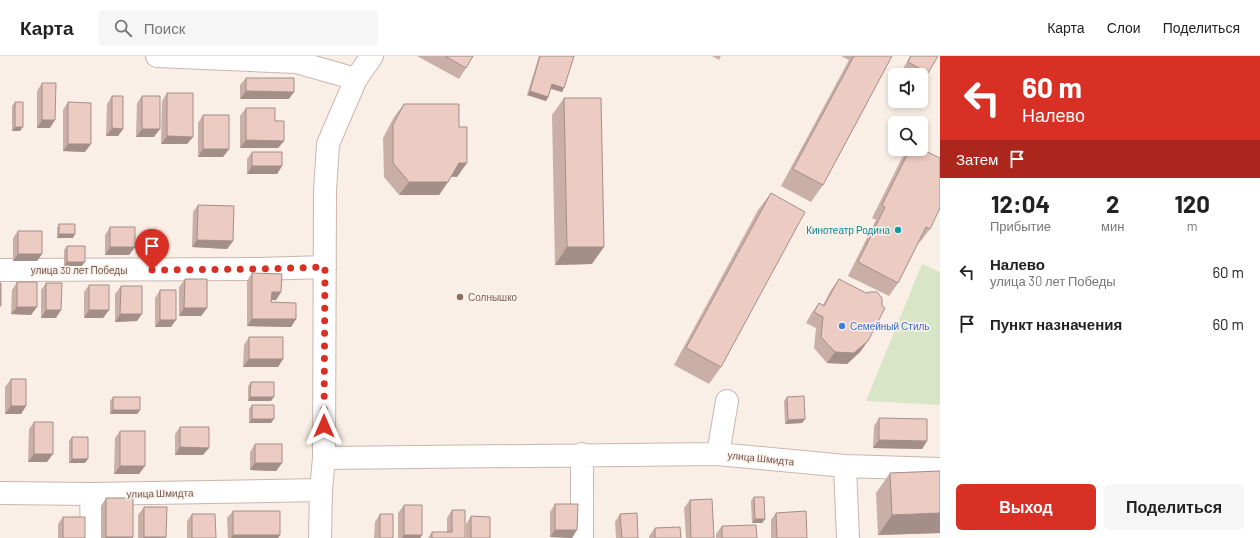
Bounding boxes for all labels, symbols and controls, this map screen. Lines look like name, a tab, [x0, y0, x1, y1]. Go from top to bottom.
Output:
search box	[98, 10, 378, 46]
text: Карта	[20, 16, 74, 39]
icon: search	[112, 17, 134, 39]
text: Поиск	[144, 19, 185, 37]
text: Карта	[1047, 19, 1085, 36]
text: Слои	[1107, 19, 1141, 36]
text: Поделиться	[1163, 19, 1240, 36]
map controls	[888, 68, 928, 156]
button: sound	[888, 68, 928, 108]
text: 60 m	[1022, 70, 1082, 104]
icon: left	[956, 72, 1008, 124]
text: Налево	[1022, 104, 1085, 126]
button: search	[888, 116, 928, 156]
icon: arrive	[1006, 148, 1028, 170]
text: Затем	[956, 150, 998, 168]
text: 12:04	[991, 189, 1050, 218]
text: 2	[1106, 189, 1119, 218]
text: 120	[1174, 189, 1210, 218]
text: Прибытие	[990, 218, 1051, 234]
text: мин	[1101, 218, 1124, 234]
text: m	[1187, 218, 1198, 234]
place label: Кинотеатр Родина	[806, 224, 890, 236]
marker: Кинотеатр Родина	[893, 225, 903, 235]
pin	[135, 229, 169, 270]
icon: arrive	[141, 235, 163, 257]
text: Налево	[990, 255, 1045, 273]
icon: left	[956, 261, 978, 283]
text: 60 m	[1212, 263, 1244, 281]
street label: улица 30 лет Победы	[31, 264, 127, 276]
text: улица 30 лет Победы	[990, 273, 1116, 289]
place label: Солнышко	[468, 291, 518, 303]
marker: Солнышко	[455, 292, 465, 302]
icon: arrive	[956, 313, 978, 335]
text: Пункт назначения	[990, 315, 1122, 333]
text: 60 m	[1212, 315, 1244, 333]
place label: Семейный Стиль	[850, 320, 930, 332]
marker: Семейный Стиль	[837, 321, 847, 331]
position arrow	[303, 405, 345, 447]
street label: улица Шмидта	[727, 449, 795, 468]
button: Выход	[956, 484, 1096, 530]
button: Поделиться	[1104, 484, 1244, 530]
street label: улица Шмидта	[126, 486, 194, 500]

